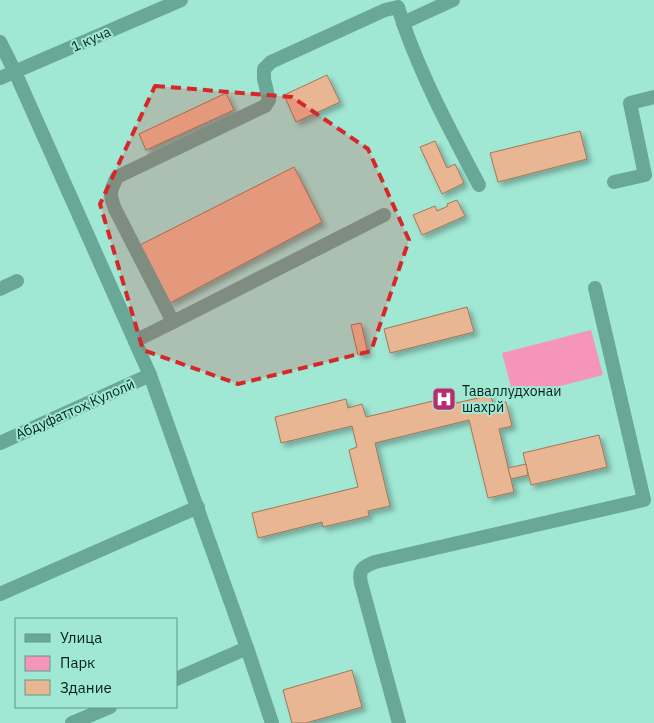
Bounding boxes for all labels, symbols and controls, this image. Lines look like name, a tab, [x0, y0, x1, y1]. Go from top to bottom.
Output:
street label: 1 куча	[68, 22, 114, 56]
street label: Абдуфаттоҳ Кулолӣ	[12, 375, 138, 443]
place label: Таваллудхонаи шахрй	[462, 382, 562, 416]
hospital icon: Таваллудхонаи шахрй	[431, 386, 457, 412]
legend	[15, 618, 178, 708]
text: Улица	[60, 628, 102, 647]
text: Парк	[60, 653, 95, 672]
text: Здание	[60, 678, 112, 697]

